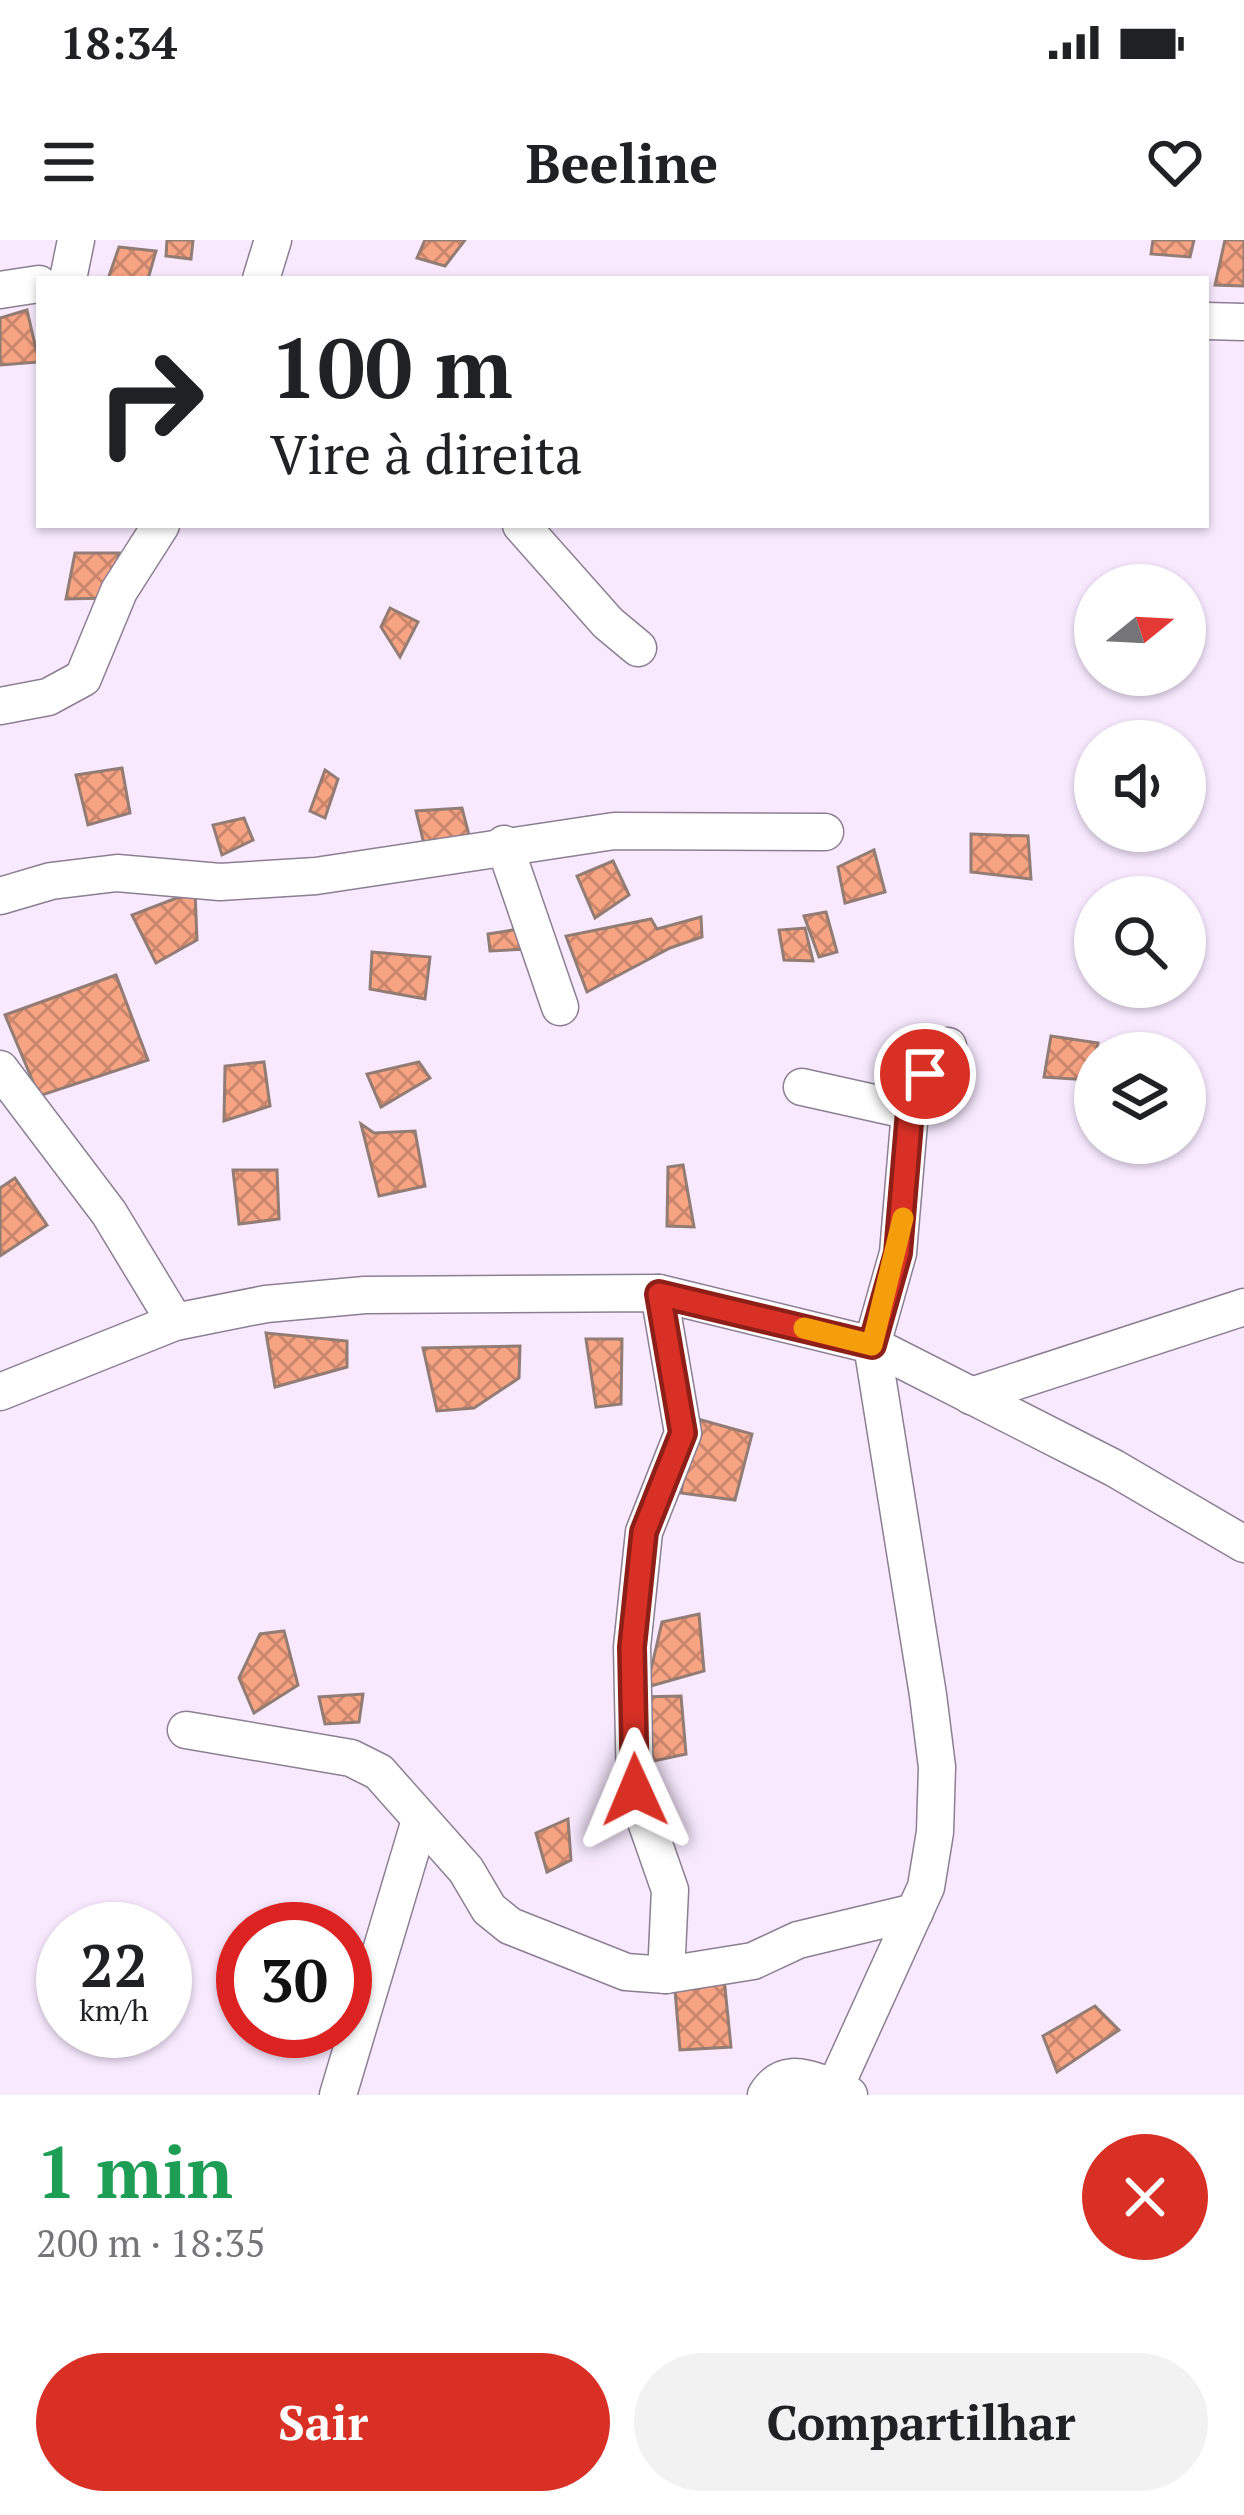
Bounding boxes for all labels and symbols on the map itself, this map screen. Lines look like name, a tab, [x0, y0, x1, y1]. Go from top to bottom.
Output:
north arrow	[1074, 564, 1206, 696]
pin	[874, 1023, 976, 1125]
position arrow	[572, 1727, 698, 1853]
speed limit sign: 30	[216, 1902, 372, 2058]

